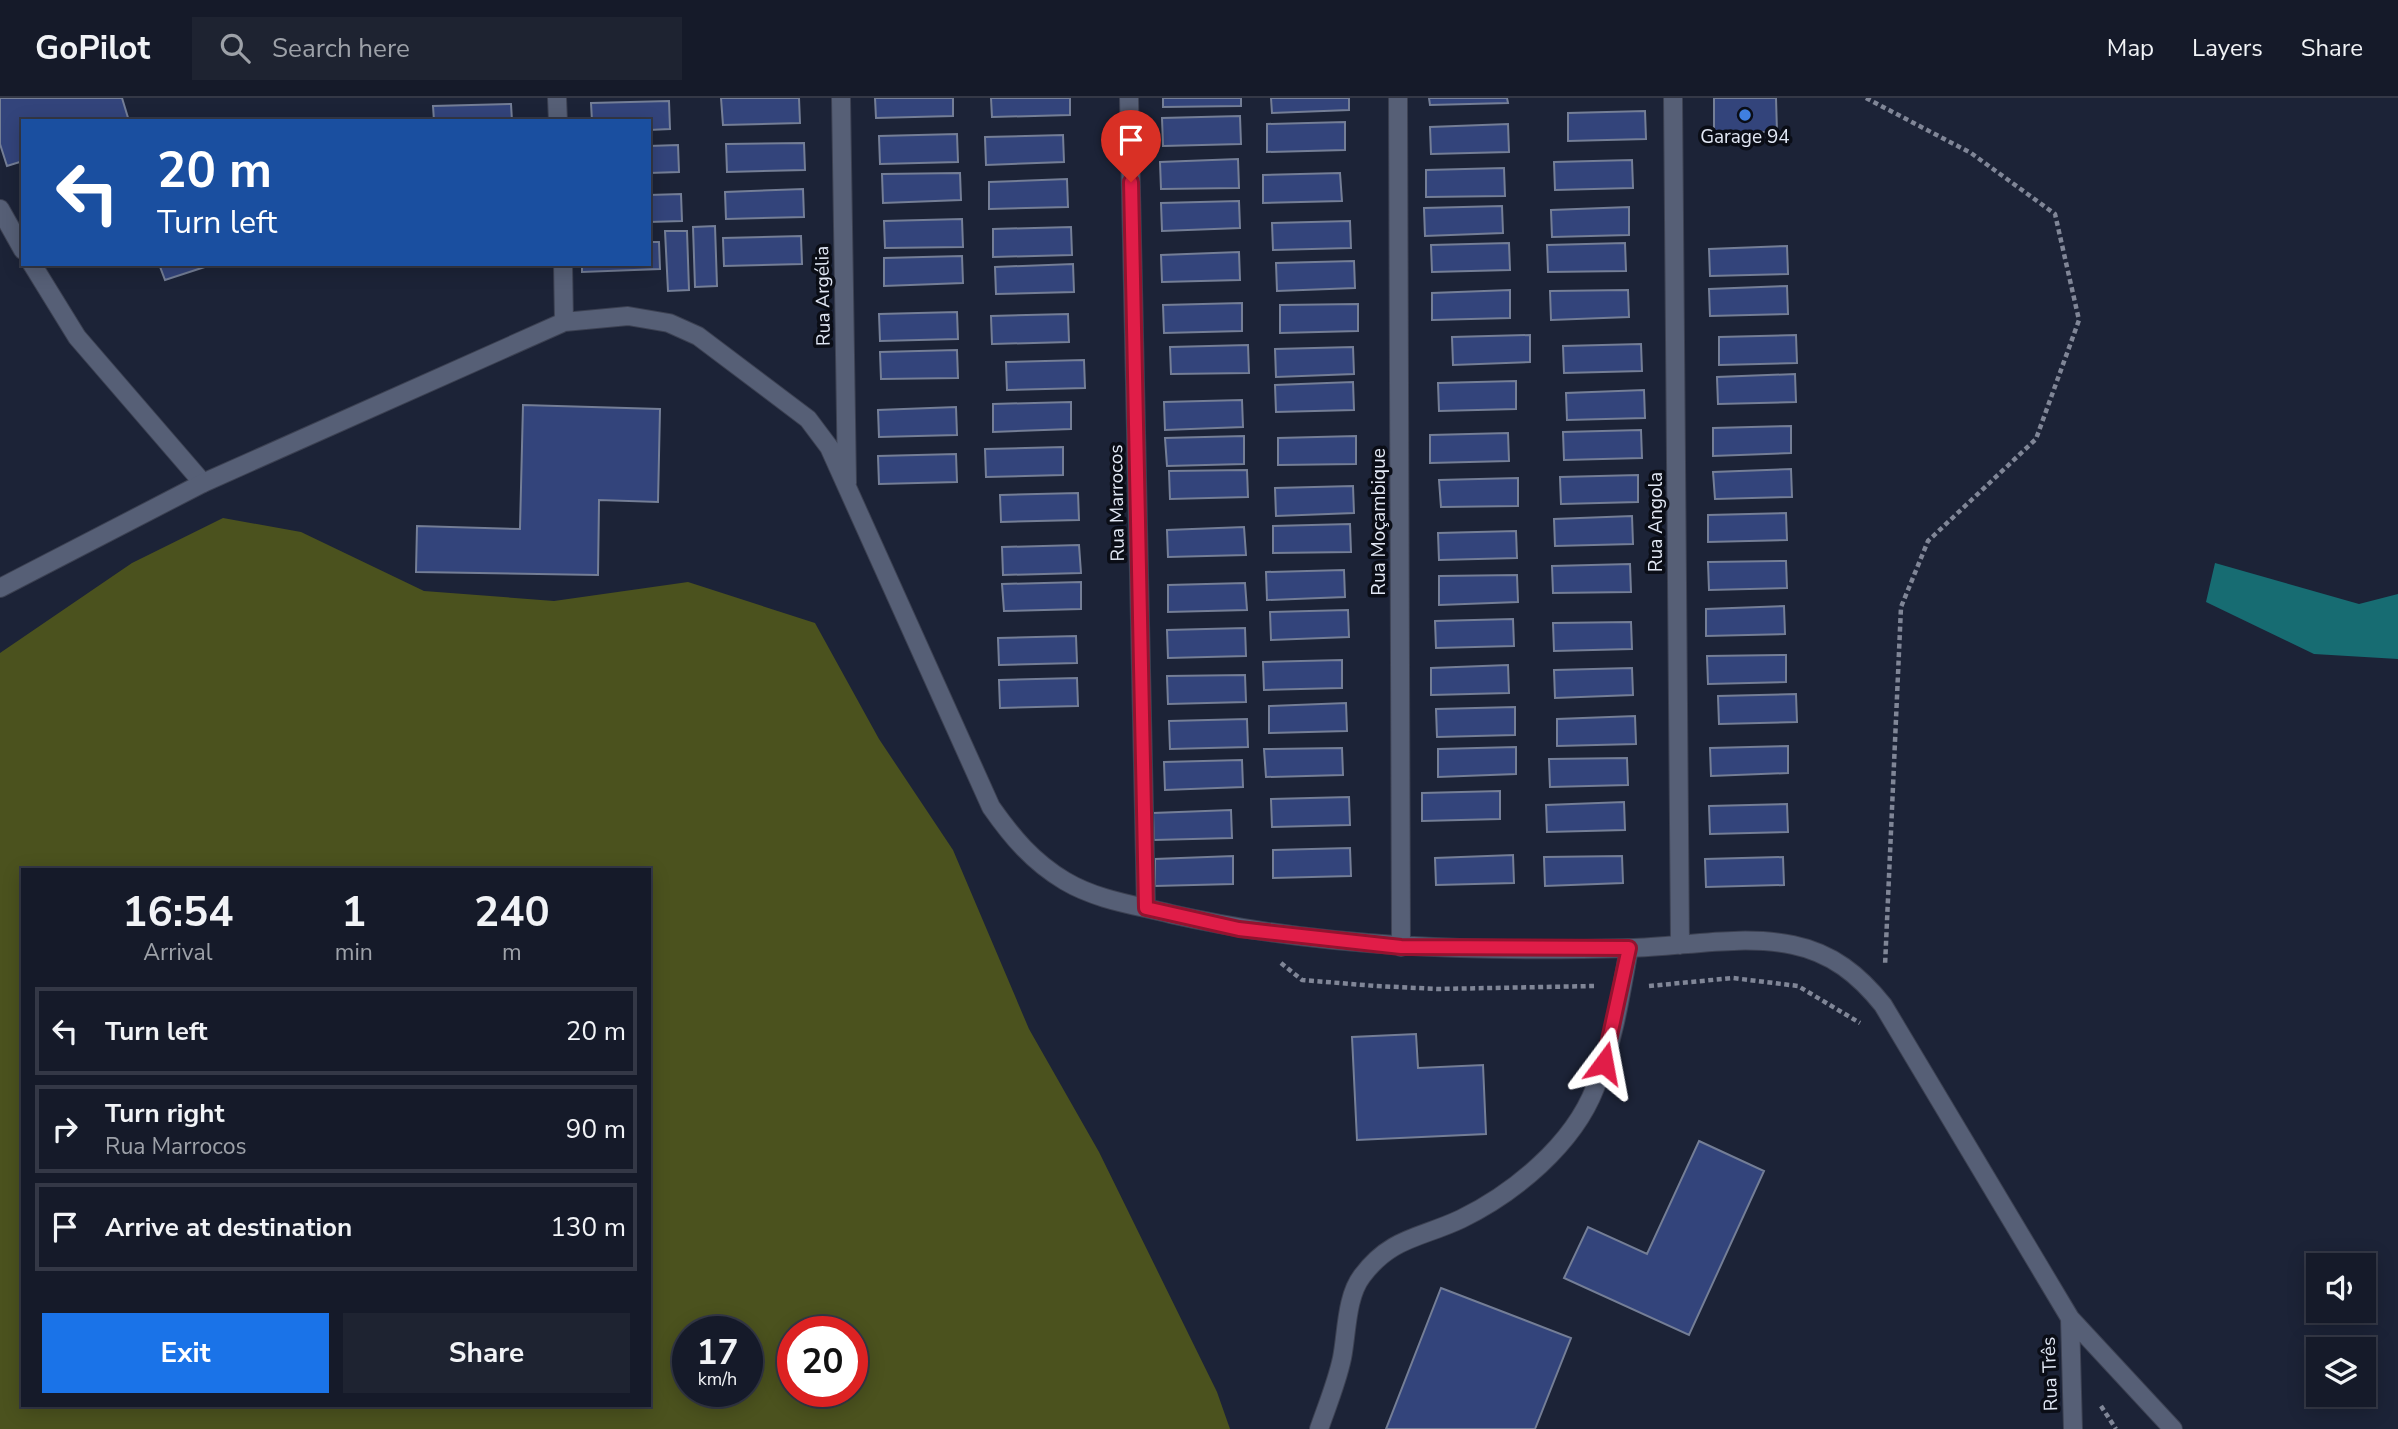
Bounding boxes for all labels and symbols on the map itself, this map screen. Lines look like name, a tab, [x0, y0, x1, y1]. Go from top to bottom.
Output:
marker: Garage 94	[1737, 107, 1753, 123]
pin	[1101, 110, 1161, 182]
place label: Garage 94	[1700, 124, 1790, 150]
street label: Rua Argélia	[809, 246, 837, 346]
street label: Rua Marrocos	[1103, 444, 1131, 562]
street label: Rua Moçambique	[1366, 448, 1392, 596]
street label: Rua Angola	[1643, 472, 1669, 572]
position arrow	[1567, 1026, 1641, 1100]
speed limit sign: 20	[777, 1316, 868, 1407]
street label: Rua Três	[2036, 1336, 2064, 1412]

